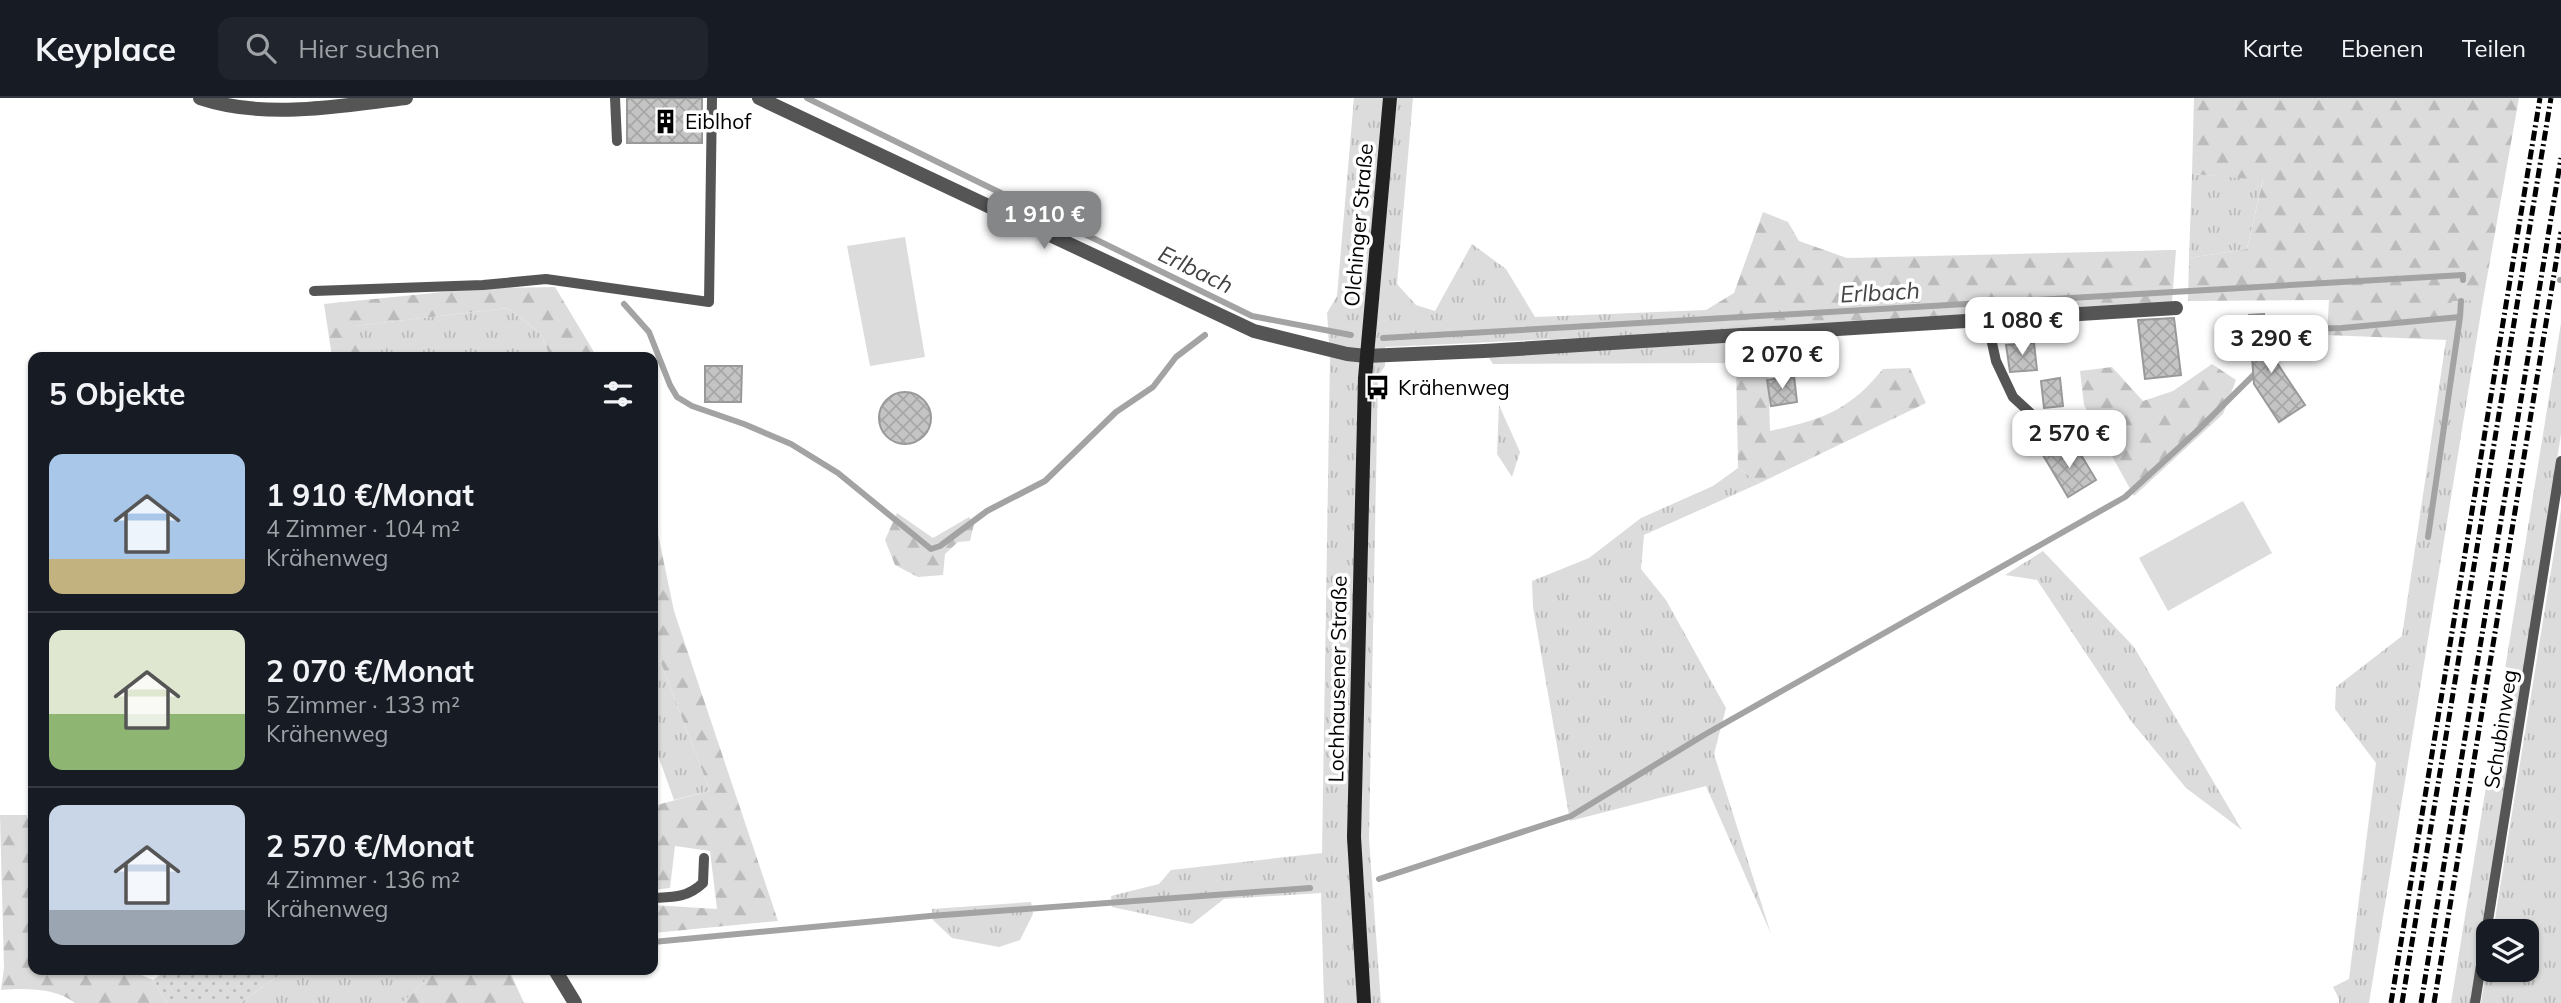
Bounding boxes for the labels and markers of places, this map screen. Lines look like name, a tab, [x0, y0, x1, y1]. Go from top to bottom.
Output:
building icon: Eiblhof	[651, 107, 679, 135]
place label: Eiblhof	[685, 108, 752, 134]
pin: 1 910 €	[979, 192, 1109, 251]
pin: 1 080 €	[1957, 298, 2087, 357]
pin: 3 290 €	[2206, 316, 2336, 375]
pin: 2 070 €	[1717, 331, 1847, 391]
bus stop icon: Krähenweg	[1364, 373, 1392, 401]
place label: Krähenweg	[1398, 374, 1510, 400]
pin: 2 570 €	[2004, 410, 2134, 470]

